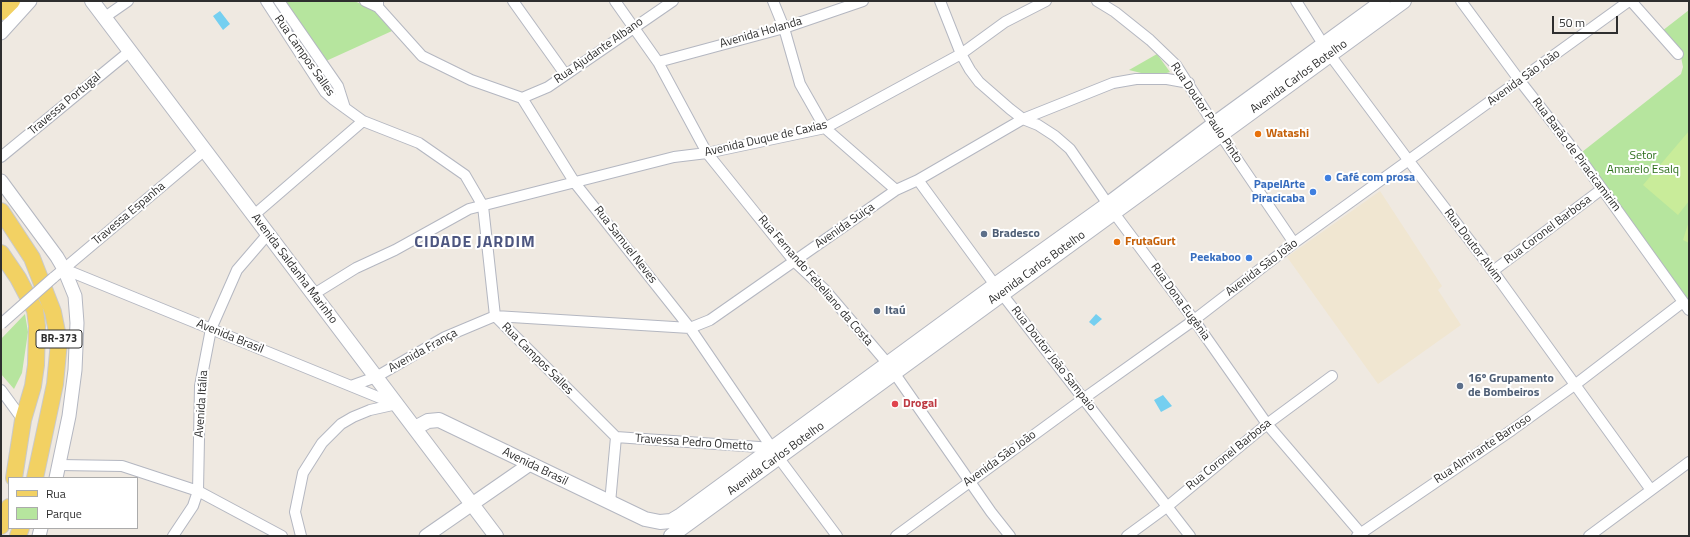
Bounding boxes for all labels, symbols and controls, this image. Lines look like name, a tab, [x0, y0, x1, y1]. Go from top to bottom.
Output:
scale bar	[1554, 8, 1620, 34]
street label: Rua Campos Salles	[271, 13, 337, 99]
text: 50 m	[1559, 13, 1585, 32]
street label: Avenida Holanda	[718, 14, 804, 52]
street label: Rua Ajudante Albano	[552, 15, 646, 87]
street label: Avenida Carlos Botelho	[1248, 37, 1350, 117]
street label: Avenida São João	[1485, 47, 1563, 109]
street label: Rua Doutor Paulo Pinto	[1167, 60, 1245, 166]
street label: Travessa Portugal	[26, 70, 104, 138]
street label: Rua Barão de Piracicamirim	[1529, 95, 1623, 215]
street label: Avenida Duque de Caxias	[703, 118, 829, 160]
place label: Watashi	[1266, 127, 1309, 141]
marker: Watashi	[1253, 129, 1263, 139]
park label: Setor Amarelo Esalq	[1607, 149, 1679, 177]
place label: Café com prosa	[1336, 171, 1415, 185]
marker: Café com prosa	[1323, 173, 1333, 183]
place label: PapelArte Piracicaba	[1252, 178, 1305, 206]
street label: Travessa Espanha	[90, 179, 168, 249]
marker: PapelArte Piracicaba	[1308, 187, 1318, 197]
street label: Rua Coronel Barbosa	[1502, 193, 1594, 267]
street label: Avenida Suiça	[812, 200, 878, 252]
street label: Rua Samuel Neves	[590, 203, 660, 287]
street label: Rua Doutor Alvim	[1441, 206, 1505, 286]
street label: Avenida Saldanha Marinho	[248, 211, 340, 327]
street label: Rua Fernando Febeliano da Costa	[755, 213, 875, 349]
place label: Bradesco	[992, 227, 1040, 241]
street label: Avenida Carlos Botelho	[986, 228, 1088, 308]
marker: Bradesco	[979, 229, 989, 239]
district label: CIDADE JARDIM	[414, 233, 536, 253]
place label: FrutaGurt	[1125, 235, 1176, 249]
street label: Avenida São João	[1223, 236, 1301, 300]
marker: FrutaGurt	[1112, 237, 1122, 247]
place label: Peekaboo	[1190, 251, 1241, 265]
marker: Peekaboo	[1244, 253, 1254, 263]
street label: Rua Dona Eugênia	[1147, 261, 1213, 343]
place label: Itaú	[885, 304, 906, 318]
street label: Rua Doutor João Sampaio	[1008, 304, 1098, 414]
marker: Itaú	[872, 306, 882, 316]
street label: Avenida Brasil	[194, 317, 266, 357]
street label: Rua Campos Salles	[498, 320, 576, 398]
street label: Avenida França	[386, 326, 460, 376]
road number: BR-373	[36, 330, 82, 348]
street label: Avenida Itália	[192, 370, 212, 438]
place label: 16º Grupamento de Bombeiros	[1468, 372, 1554, 400]
marker: 16º Grupamento de Bombeiros	[1455, 381, 1465, 391]
place label: Drogal	[903, 397, 937, 411]
marker: Drogal	[890, 399, 900, 409]
street label: Rua Almirante Barroso	[1432, 411, 1534, 487]
street label: Rua Coronel Barbosa	[1184, 416, 1274, 494]
street label: Avenida Carlos Botelho	[725, 419, 827, 499]
street label: Avenida São João	[961, 428, 1039, 490]
street label: Travessa Pedro Ometto	[635, 432, 753, 454]
street label: Avenida Brasil	[500, 445, 570, 489]
legend	[8, 477, 138, 529]
text: Rua	[46, 484, 66, 503]
text: Parque	[46, 504, 82, 523]

